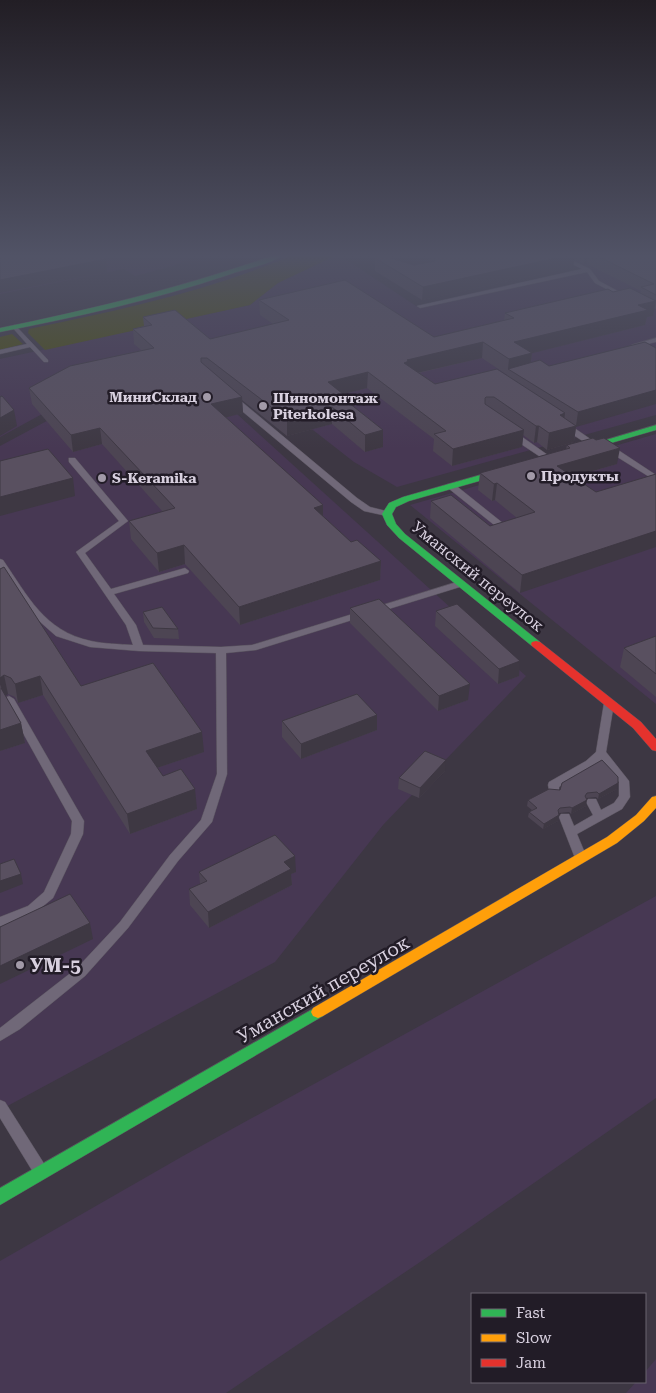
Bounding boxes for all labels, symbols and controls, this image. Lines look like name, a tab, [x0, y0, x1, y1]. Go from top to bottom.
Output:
place label: МиниСклад	[109, 389, 197, 405]
place label: Шиномонтаж Piterkolesa	[273, 390, 379, 422]
marker: МиниСклад	[201, 391, 213, 403]
marker: Шиномонтаж Piterkolesa	[257, 400, 269, 412]
place label: Продукты	[541, 468, 619, 484]
place label: S-Keramika	[112, 470, 197, 486]
marker: Продукты	[525, 470, 537, 482]
marker: S-Keramika	[96, 472, 108, 484]
street label: Уманский переулок	[408, 517, 547, 635]
street label: Уманский переулок	[233, 931, 413, 1048]
place label: УМ-5	[30, 954, 81, 977]
marker: УМ-5	[14, 959, 26, 971]
legend	[471, 1293, 646, 1383]
text: Fast	[516, 1304, 546, 1322]
text: Slow	[516, 1329, 552, 1347]
text: Jam	[516, 1354, 546, 1372]

